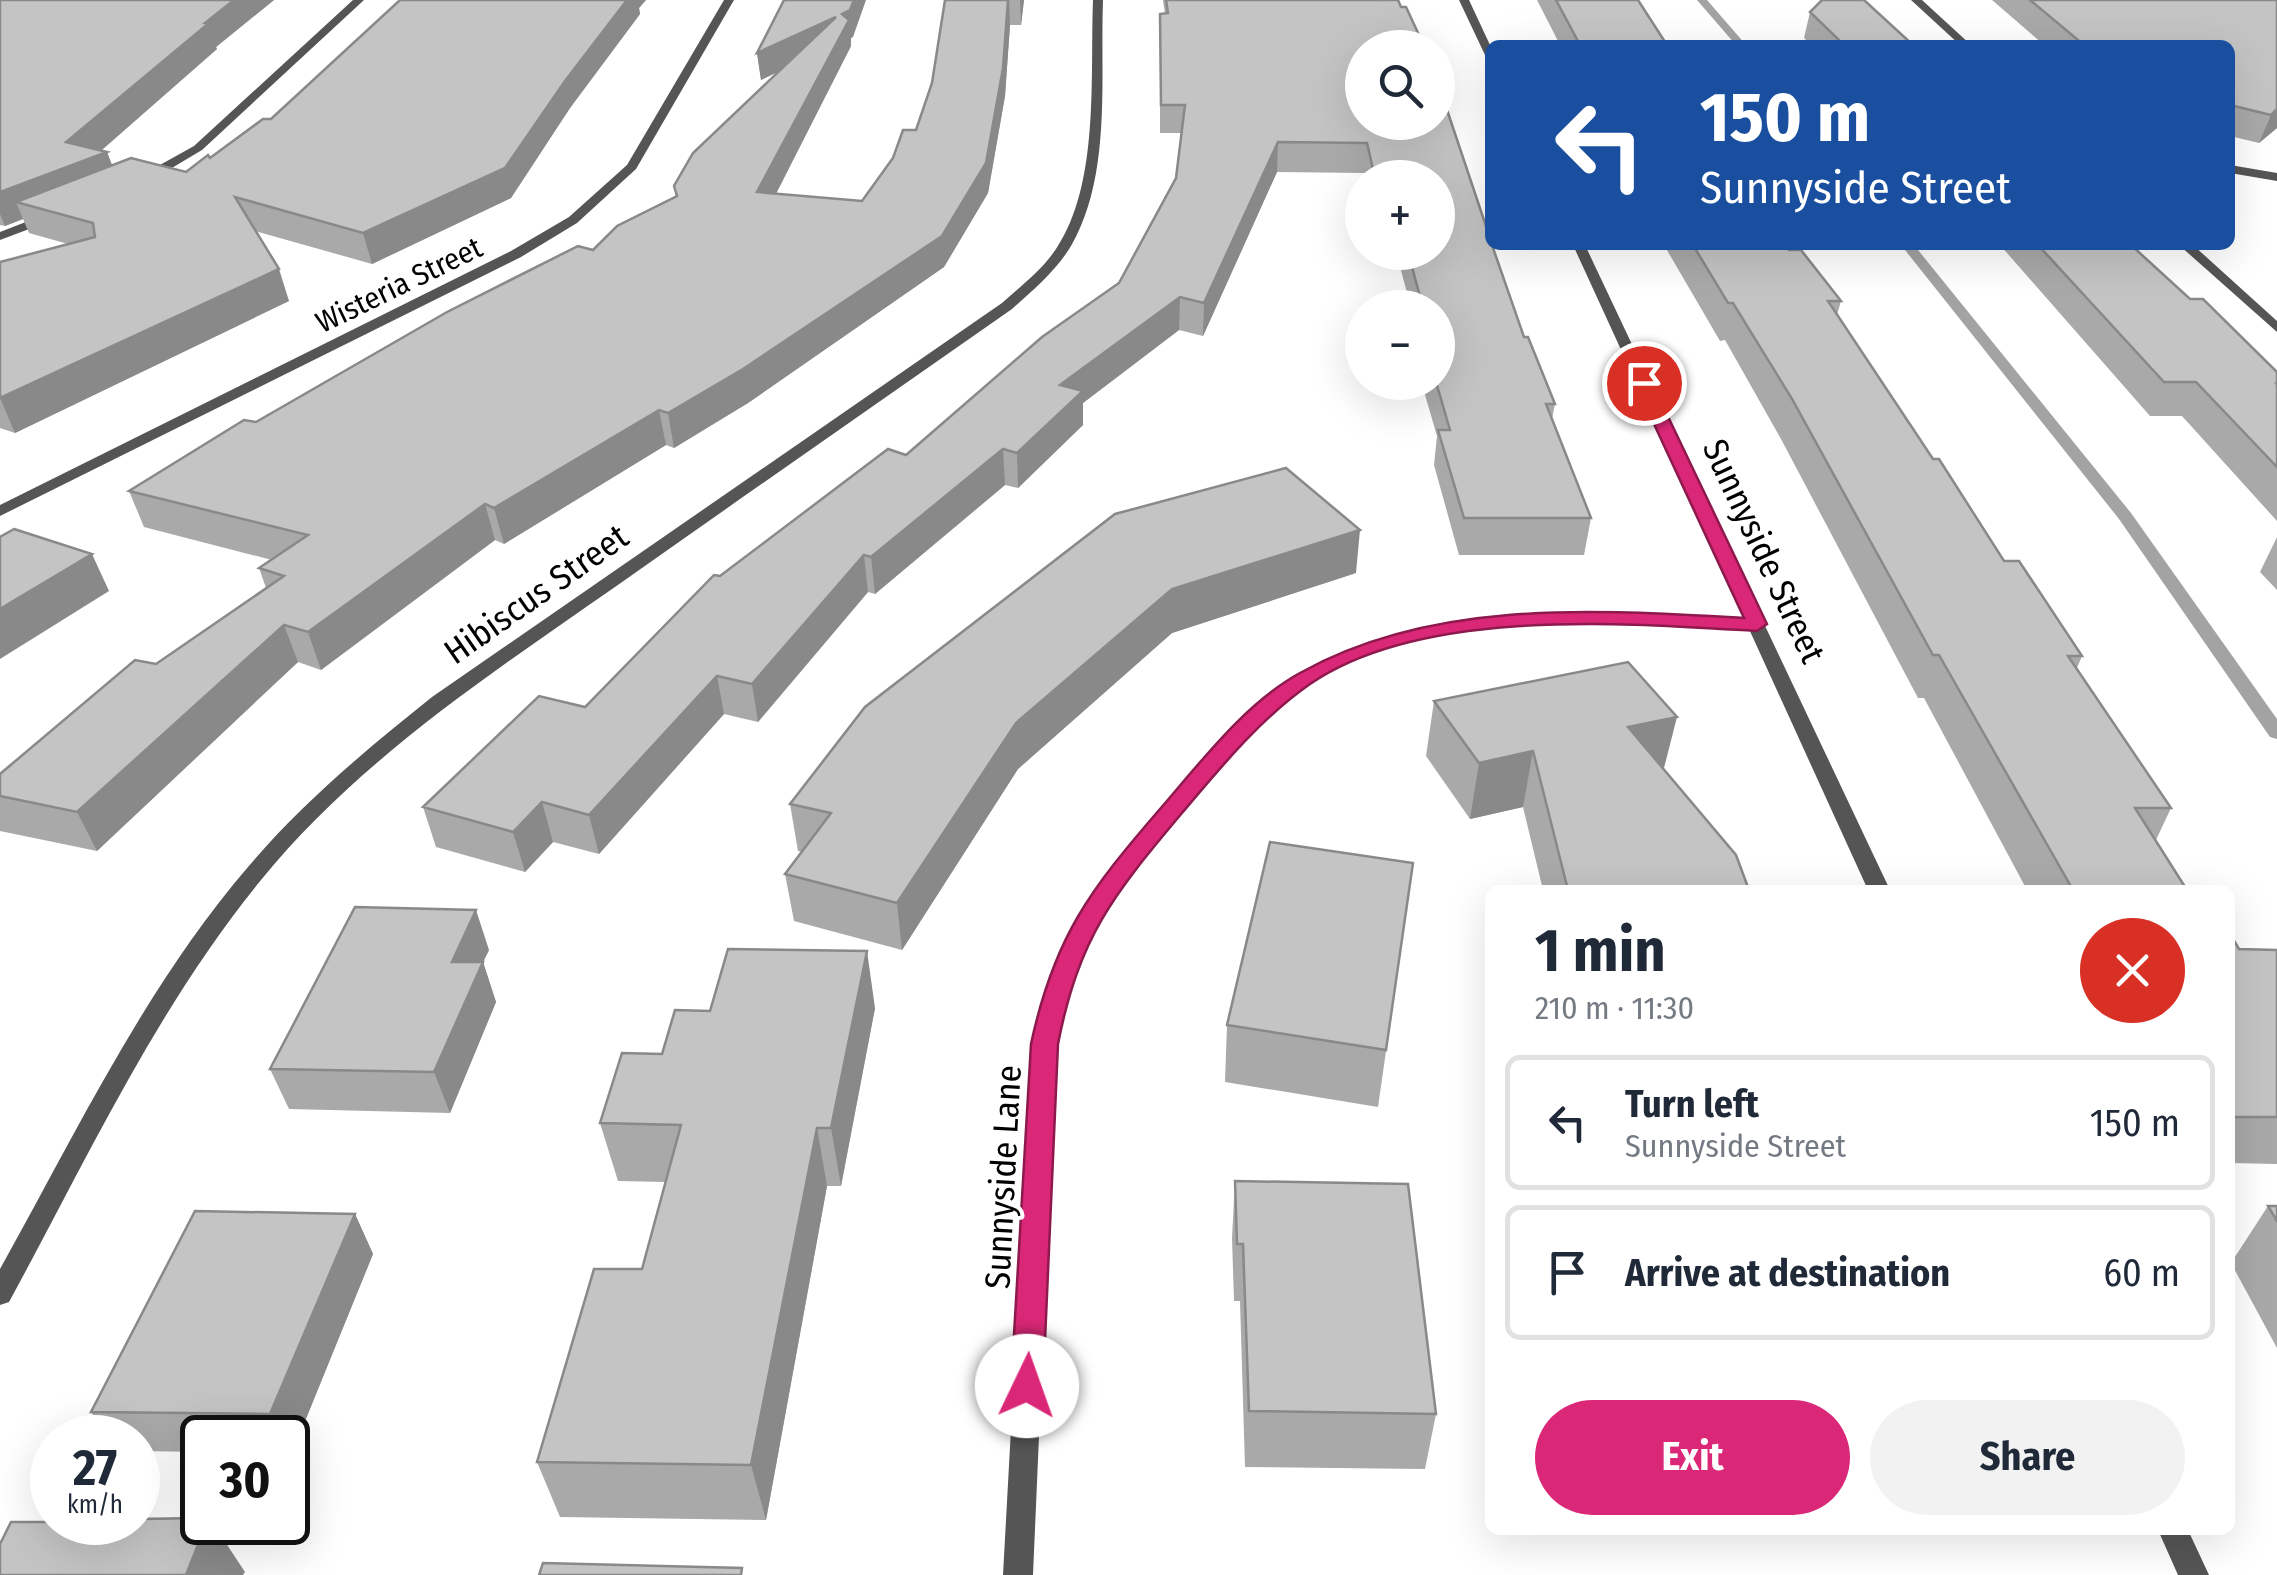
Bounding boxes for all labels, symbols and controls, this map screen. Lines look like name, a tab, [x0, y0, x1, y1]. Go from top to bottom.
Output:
map controls	[1345, 30, 1455, 400]
button: search	[1345, 30, 1455, 140]
text: 150 m	[1700, 76, 1870, 160]
icon: left	[1535, 80, 1665, 210]
button: +	[1345, 160, 1455, 270]
text: Sunnyside Street	[1700, 161, 2011, 215]
street label: Wisteria Street	[310, 229, 488, 341]
button: −	[1345, 290, 1455, 400]
pin	[1602, 341, 1687, 426]
icon: arrive	[1617, 356, 1672, 411]
street label: Sunnyside Street	[1694, 433, 1834, 670]
street label: Hibiscus Street	[436, 515, 636, 673]
text: 1 min	[1535, 915, 1666, 987]
button: close	[2080, 918, 2185, 1023]
text: 210 m · 11:30	[1535, 989, 1694, 1027]
street label: Sunnyside Lane	[976, 1064, 1030, 1290]
text: Turn left	[1625, 1081, 1759, 1127]
icon: left	[1540, 1095, 1595, 1150]
text: 150 m	[2090, 1100, 2180, 1146]
text: Sunnyside Street	[1625, 1127, 1846, 1165]
icon: arrive	[1540, 1245, 1595, 1300]
text: Arrive at destination	[1625, 1250, 1950, 1296]
text: 60 m	[2103, 1250, 2180, 1296]
position arrow	[975, 1334, 1079, 1438]
button: Exit	[1535, 1400, 1850, 1515]
button: Share	[1870, 1400, 2185, 1515]
speed limit sign: 30	[180, 1415, 310, 1545]
text: 27	[73, 1438, 117, 1498]
text: km/h	[67, 1490, 123, 1520]

